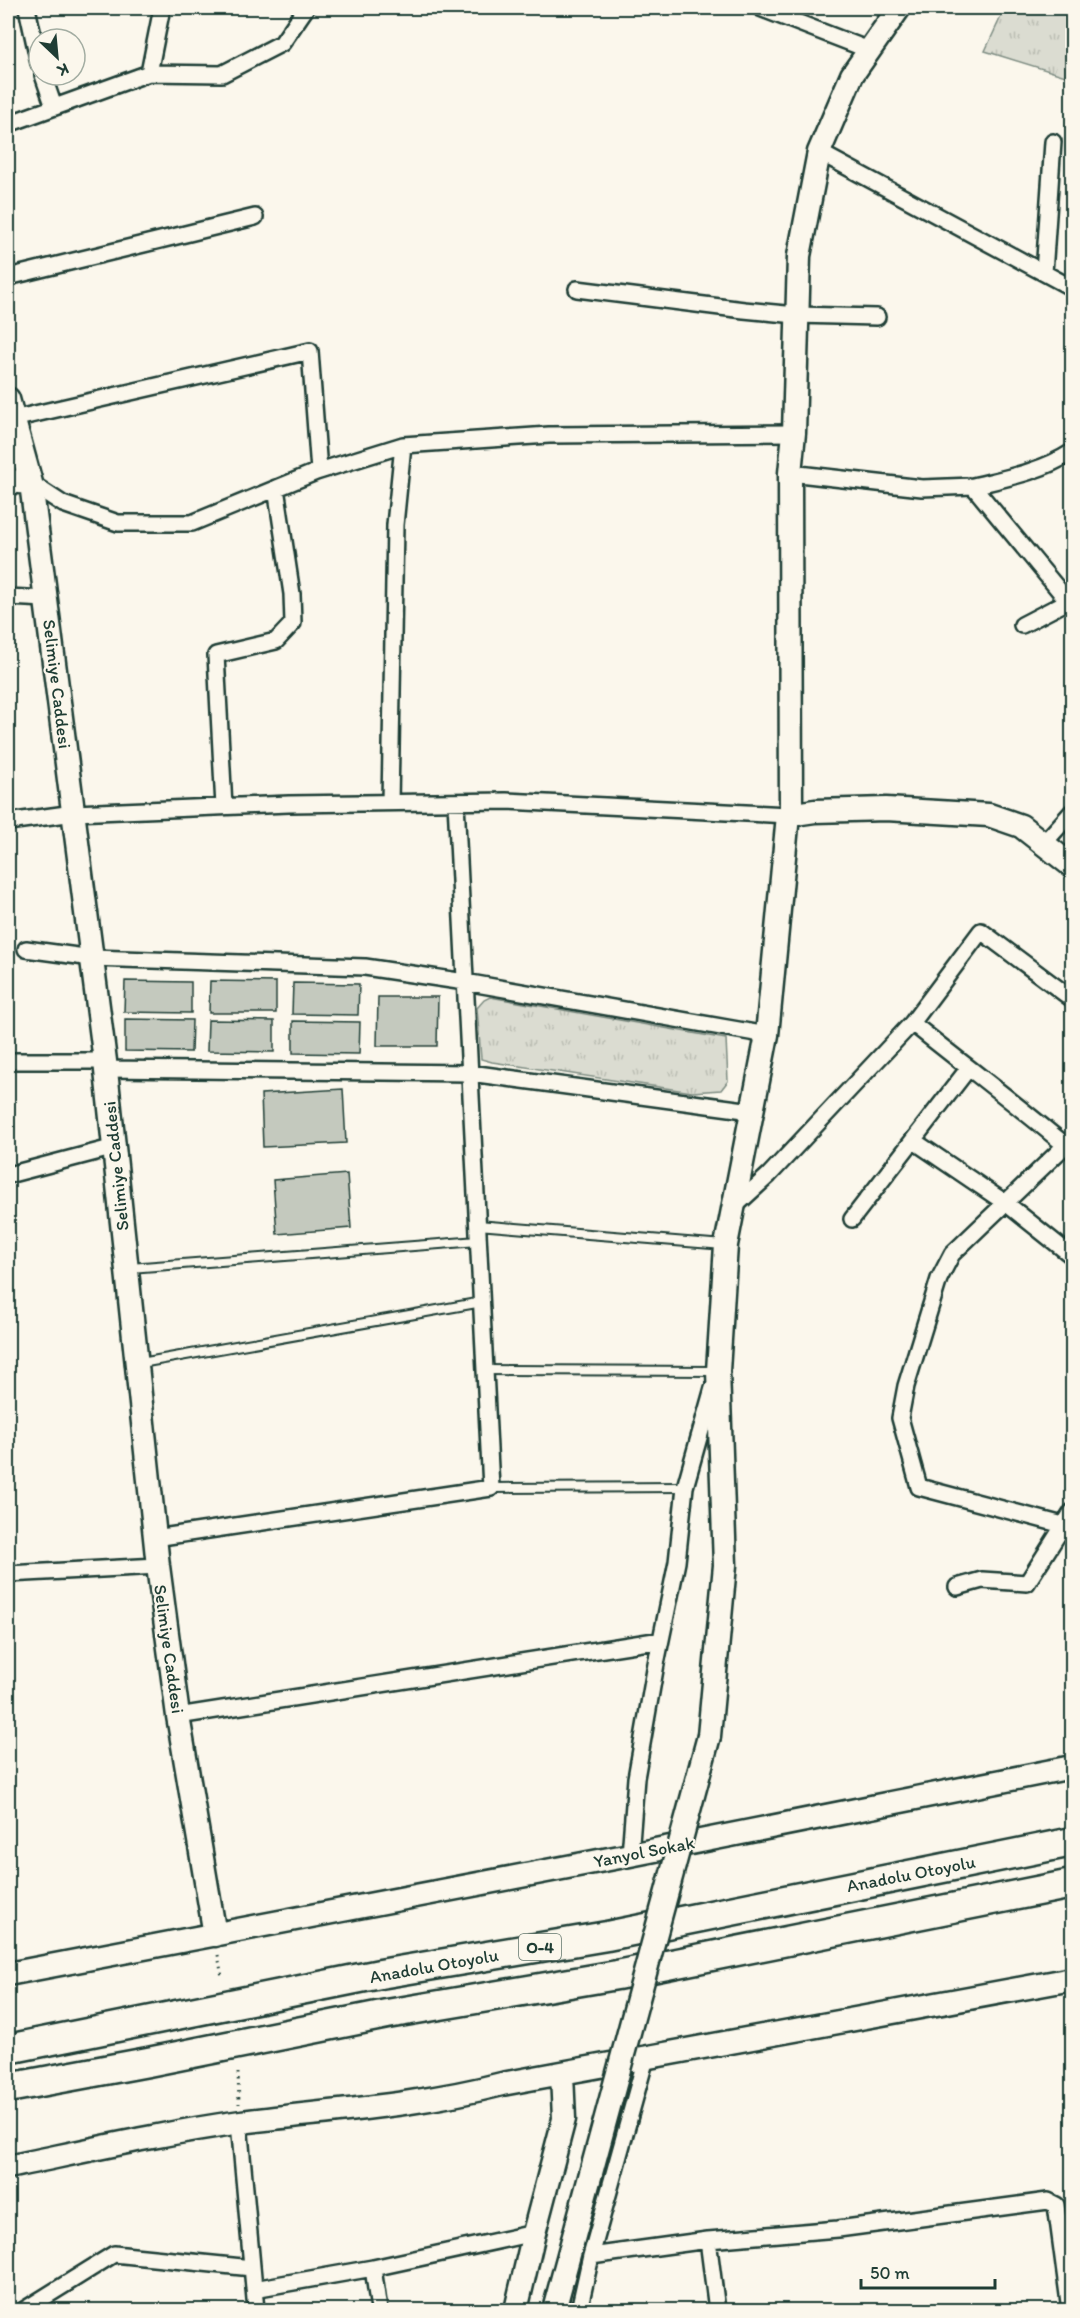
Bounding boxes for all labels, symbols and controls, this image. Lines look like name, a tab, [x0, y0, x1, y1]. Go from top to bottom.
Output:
north arrow	[27, 27, 87, 87]
text: K	[54, 59, 72, 81]
street label: Selimiye Caddesi	[38, 618, 76, 750]
street label: Selimiye Caddesi	[98, 1100, 134, 1232]
street label: Selimiye Caddesi	[149, 1583, 189, 1715]
street label: Yanyol Sokak	[592, 1831, 696, 1873]
street label: Anadolu Otoyolu	[845, 1851, 977, 1897]
road number: O-4	[519, 1934, 561, 1960]
street label: Anadolu Otoyolu	[368, 1944, 500, 1988]
scale bar	[861, 2252, 994, 2290]
text: 50 m	[870, 2262, 910, 2284]

